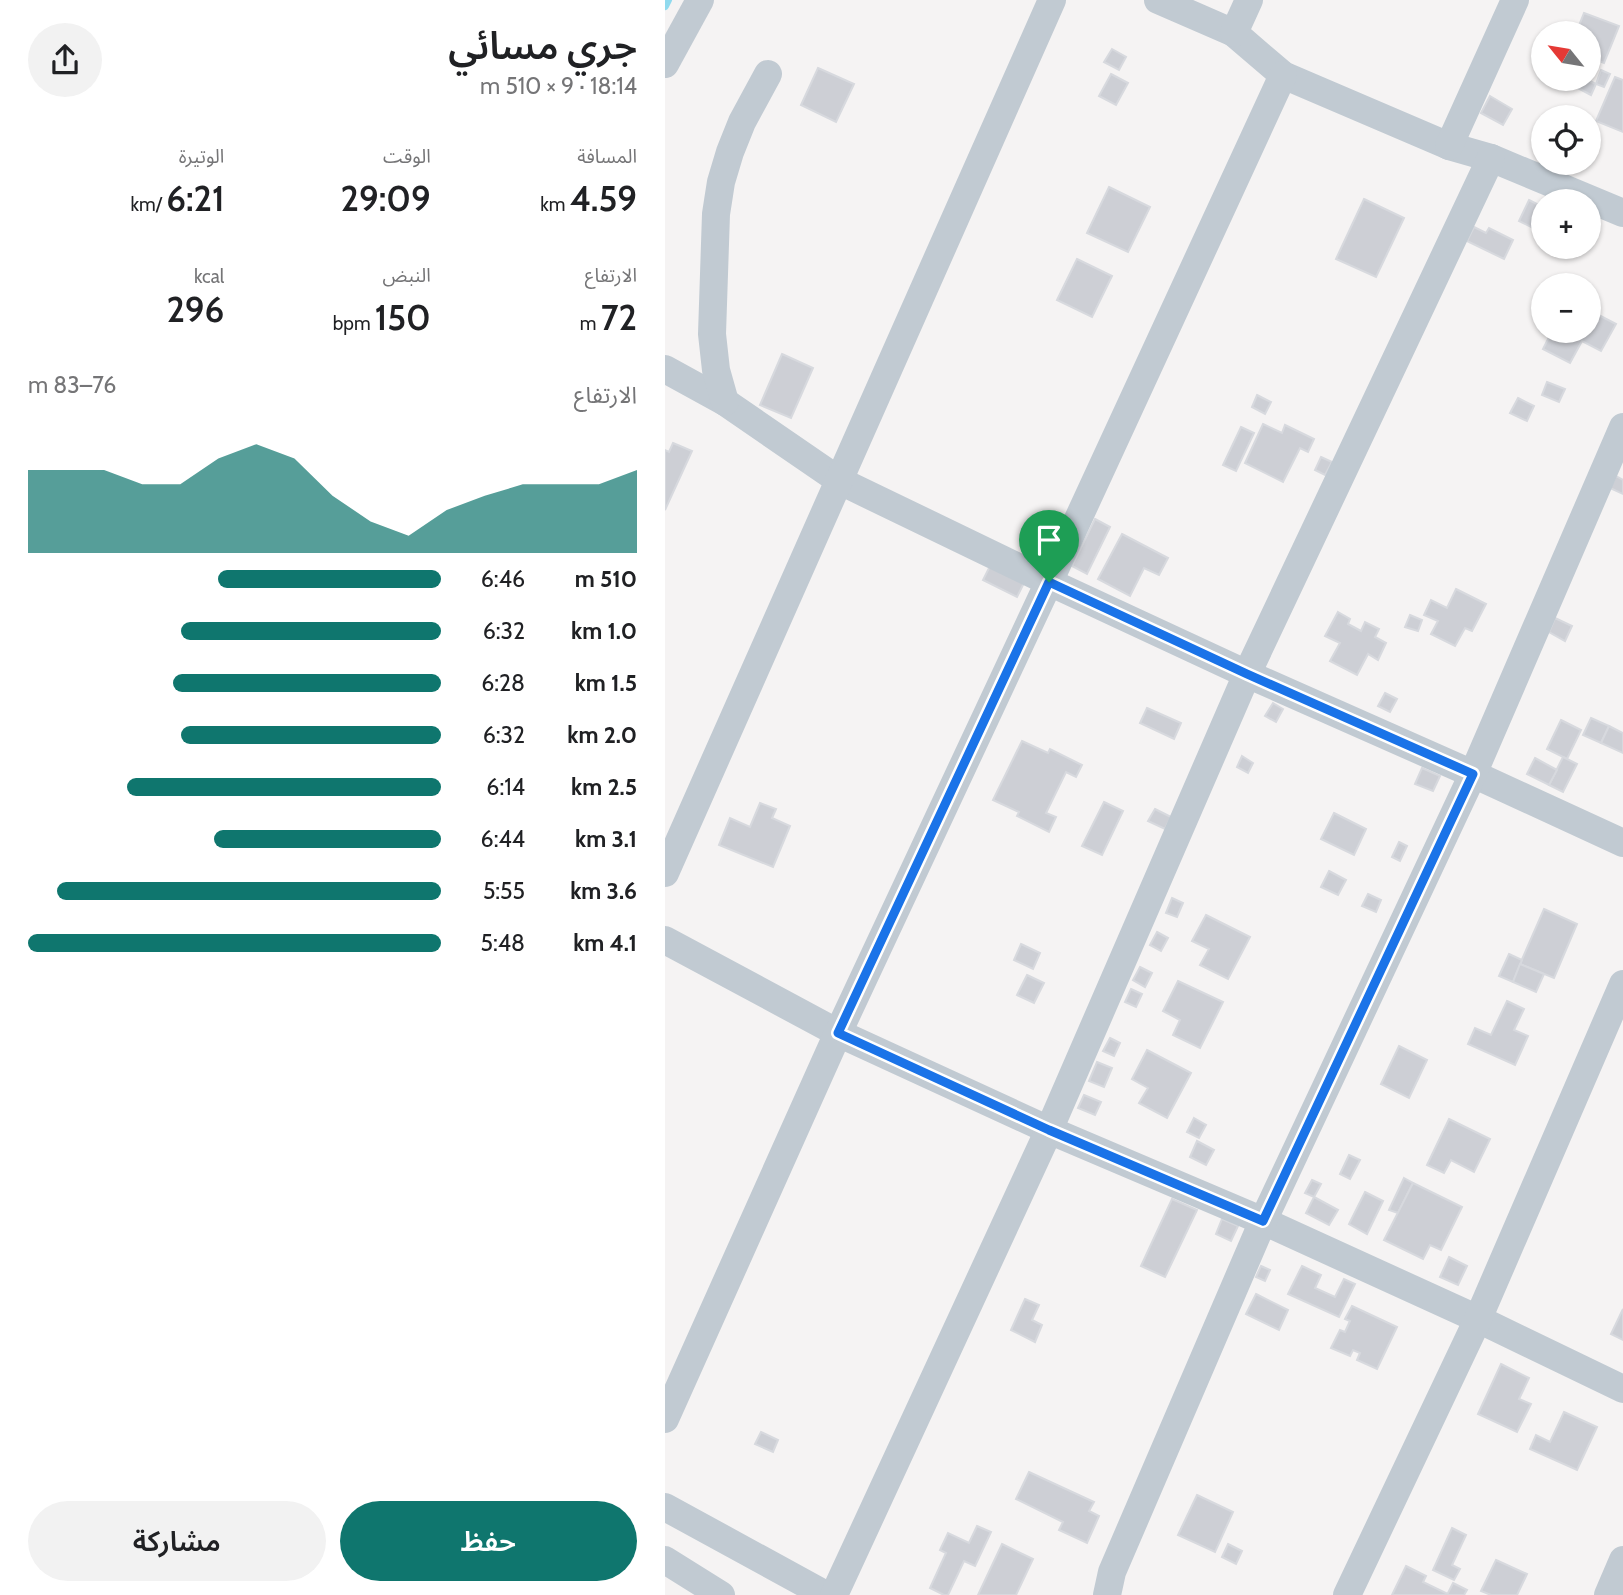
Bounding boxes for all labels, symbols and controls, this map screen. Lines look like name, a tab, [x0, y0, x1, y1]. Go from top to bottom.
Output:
north arrow	[1531, 21, 1601, 91]
map controls	[1531, 21, 1601, 343]
text: جري مسائي	[448, 22, 637, 69]
button: share	[28, 23, 102, 97]
text: 18:14 · 9 × 510 m	[480, 72, 637, 100]
button: locate	[1531, 105, 1601, 175]
text: الوتيرة	[179, 145, 224, 168]
text: الوقت	[383, 145, 431, 168]
text: المسافة	[577, 145, 637, 168]
text: 6:21	[166, 177, 224, 220]
text: 29:09	[341, 177, 431, 220]
text: 4.59	[570, 177, 637, 220]
button: +	[1531, 189, 1601, 259]
text: /km	[131, 193, 166, 216]
text: km	[540, 193, 570, 216]
text: النبض	[382, 264, 431, 287]
text: الارتفاع	[585, 264, 637, 287]
text: kcal	[194, 265, 224, 288]
button: −	[1531, 273, 1601, 343]
text: 296	[166, 288, 224, 331]
text: 150	[375, 296, 431, 339]
text: 72	[601, 296, 637, 339]
text: bpm	[333, 312, 375, 335]
text: m	[580, 312, 601, 335]
text: 76–83 m	[28, 371, 116, 399]
text: الارتفاع	[574, 381, 637, 409]
pin	[1019, 510, 1079, 582]
icon: arrive	[1030, 521, 1068, 559]
text: 6:46	[481, 565, 525, 593]
text: 510 m	[575, 565, 637, 593]
text: 6:32	[483, 617, 525, 645]
text: 1.0 km	[571, 617, 637, 645]
text: 6:28	[481, 669, 525, 697]
text: 1.5 km	[575, 669, 637, 697]
text: 6:32	[483, 721, 525, 749]
text: 2.0 km	[567, 721, 637, 749]
text: 6:14	[486, 773, 525, 801]
text: 2.5 km	[571, 773, 637, 801]
text: 6:44	[481, 825, 525, 853]
text: 3.1 km	[575, 825, 637, 853]
text: 5:55	[483, 877, 525, 905]
text: 3.6 km	[570, 877, 637, 905]
text: 5:48	[481, 929, 525, 957]
text: 4.1 km	[573, 929, 637, 957]
button: مشاركة	[28, 1501, 326, 1581]
button: حفظ	[340, 1501, 637, 1581]

